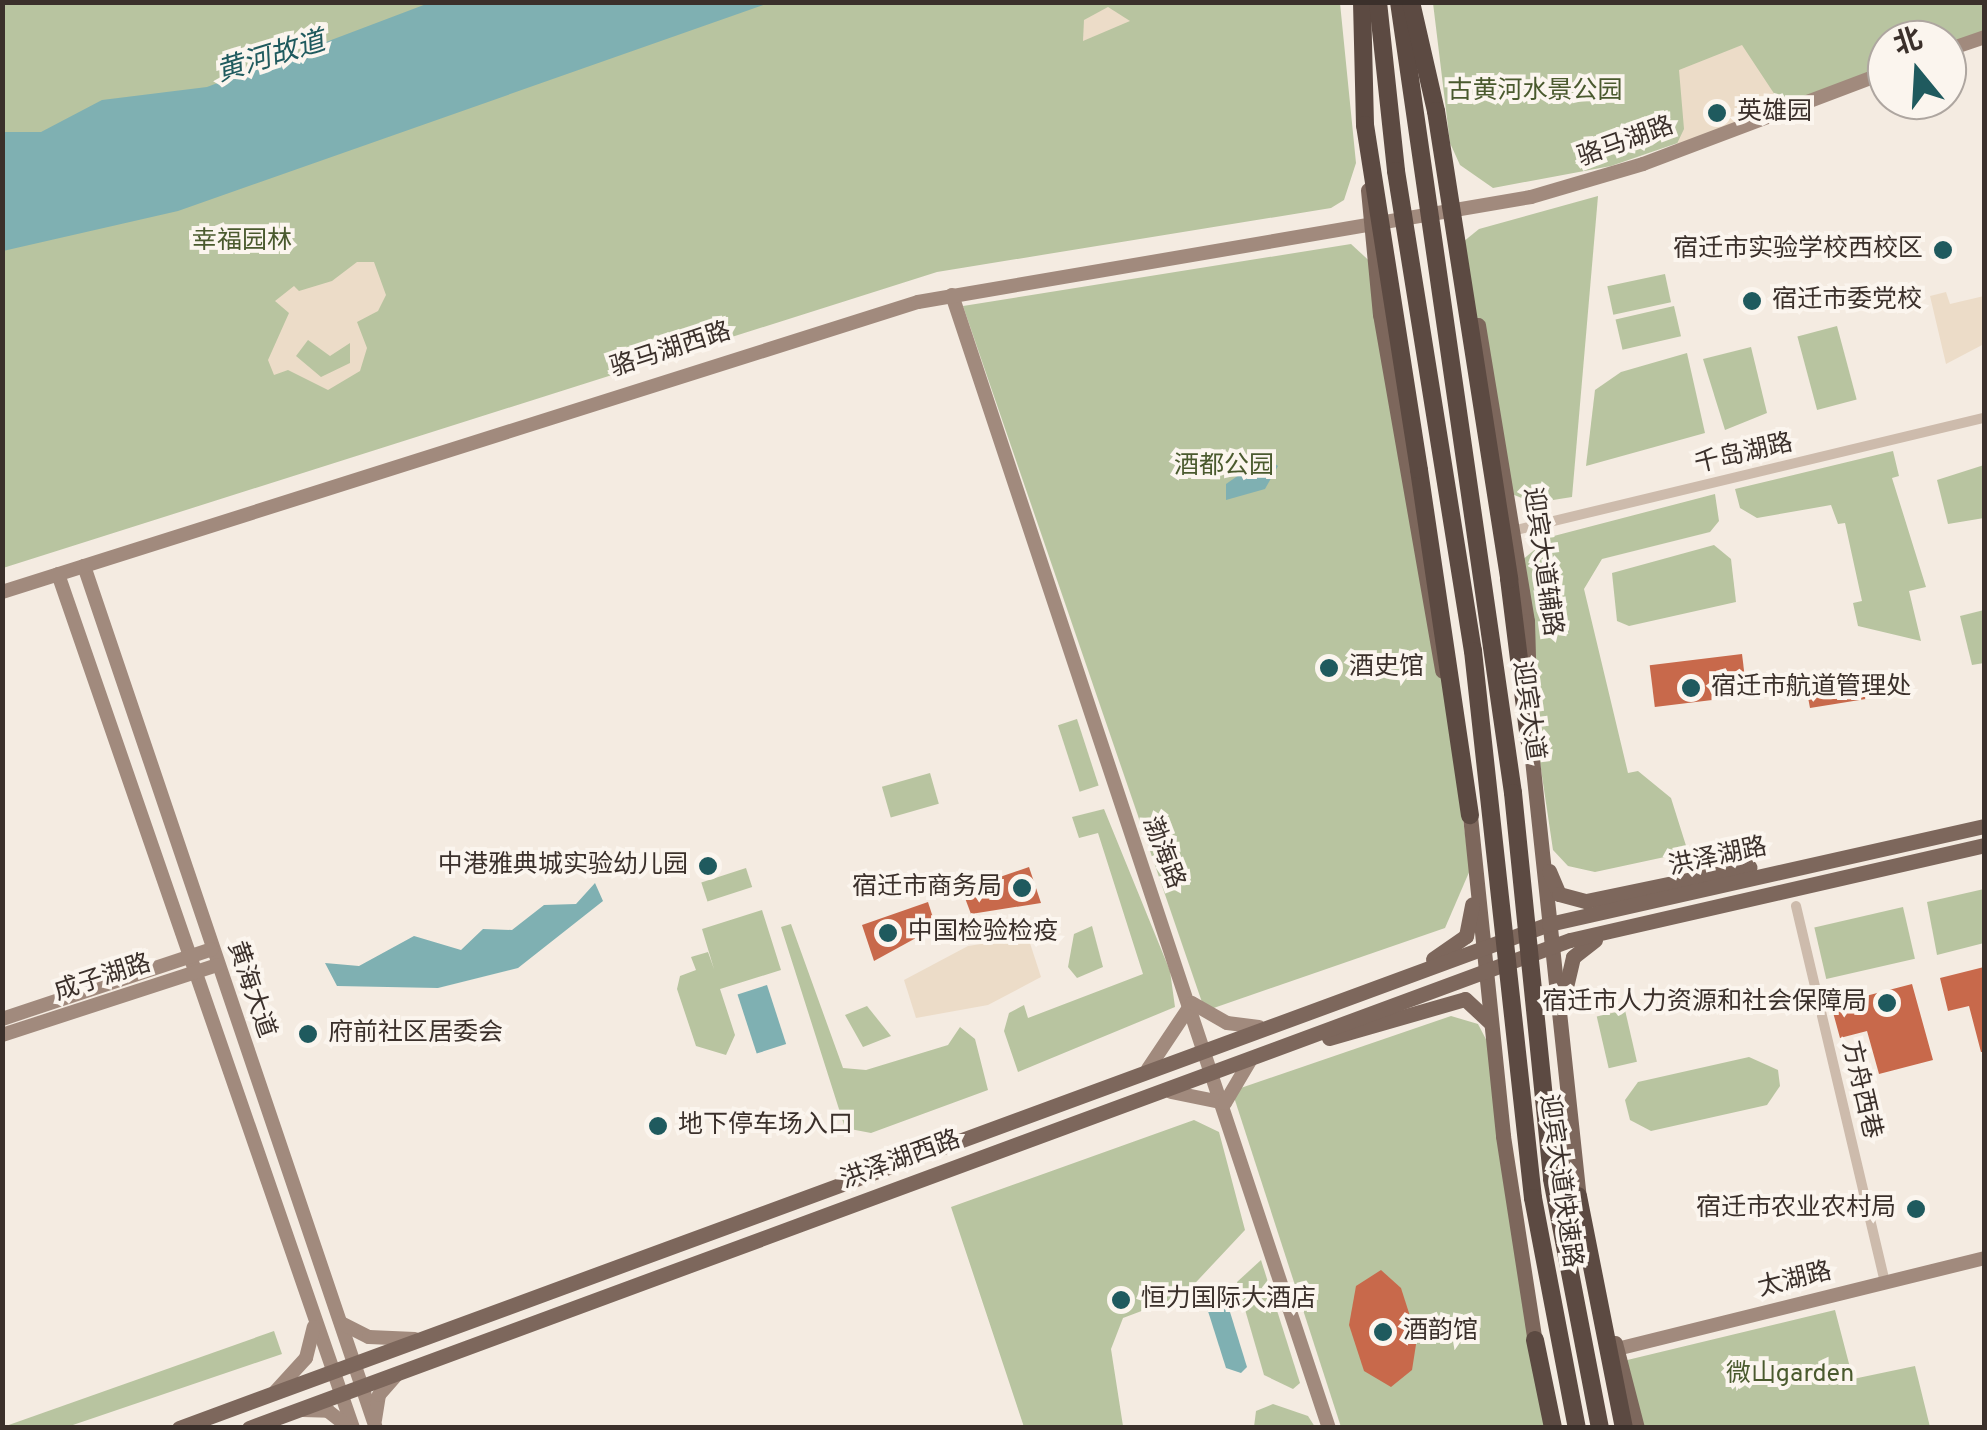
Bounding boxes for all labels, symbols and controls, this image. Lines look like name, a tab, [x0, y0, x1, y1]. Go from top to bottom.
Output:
north arrow	[1867, 20, 1967, 120]
text: 北	[1889, 22, 1927, 65]
water label: 黄河故道	[213, 26, 329, 90]
park label: 古黄河水景公园	[1448, 77, 1622, 107]
place label: 英雄园	[1737, 98, 1812, 128]
marker: 英雄园	[1706, 102, 1728, 124]
street label: 骆马湖路	[1574, 112, 1678, 174]
park label: 幸福园林	[192, 227, 292, 257]
place label: 宿迁市实验学校西校区	[1673, 235, 1923, 265]
marker: 宿迁市实验学校西校区	[1932, 239, 1954, 261]
place label: 宿迁市委党校	[1772, 286, 1922, 316]
marker: 宿迁市委党校	[1741, 290, 1763, 312]
street label: 骆马湖西路	[607, 317, 735, 385]
street label: 千岛湖路	[1692, 429, 1796, 481]
park label: 酒都公园	[1174, 452, 1274, 482]
street label: 迎宾大道辅路	[1516, 486, 1566, 638]
place label: 酒史馆	[1349, 653, 1424, 683]
marker: 酒史馆	[1318, 657, 1340, 679]
street label: 迎宾大道	[1505, 659, 1549, 763]
place label: 宿迁市航道管理处	[1711, 673, 1911, 703]
marker: 宿迁市航道管理处	[1680, 677, 1702, 699]
street label: 渤海路	[1135, 813, 1189, 893]
street label: 洪泽湖路	[1666, 833, 1770, 883]
place label: 中港雅典城实验幼儿园	[438, 851, 688, 881]
marker: 中港雅典城实验幼儿园	[697, 855, 719, 877]
place label: 宿迁市商务局	[852, 873, 1002, 903]
marker: 宿迁市商务局	[1011, 877, 1033, 899]
place label: 中国检验检疫	[908, 918, 1058, 948]
marker: 中国检验检疫	[877, 922, 899, 944]
street label: 黄海大道	[220, 938, 280, 1042]
street label: 成子湖路	[51, 949, 155, 1009]
place label: 宿迁市人力资源和社会保障局	[1542, 988, 1867, 1018]
marker: 宿迁市人力资源和社会保障局	[1876, 992, 1898, 1014]
place label: 府前社区居委会	[328, 1019, 503, 1049]
marker: 府前社区居委会	[297, 1023, 319, 1045]
street label: 方舟西巷	[1834, 1038, 1886, 1142]
street label: 迎宾大道快速路	[1532, 1092, 1586, 1270]
place label: 地下停车场入口	[678, 1111, 853, 1141]
marker: 地下停车场入口	[647, 1115, 669, 1137]
street label: 洪泽湖西路	[837, 1126, 965, 1196]
place label: 宿迁市农业农村局	[1696, 1194, 1896, 1224]
marker: 宿迁市农业农村局	[1905, 1198, 1927, 1220]
street label: 太湖路	[1755, 1257, 1835, 1305]
place label: 恒力国际大酒店	[1141, 1285, 1316, 1315]
marker: 恒力国际大酒店	[1110, 1289, 1132, 1311]
place label: 酒韵馆	[1403, 1317, 1478, 1347]
marker: 酒韵馆	[1372, 1321, 1394, 1343]
park label: 微山garden	[1726, 1360, 1854, 1390]

